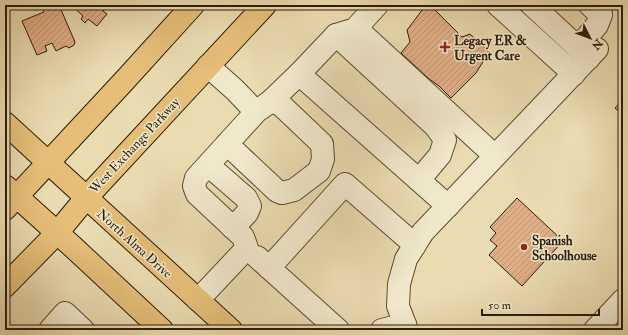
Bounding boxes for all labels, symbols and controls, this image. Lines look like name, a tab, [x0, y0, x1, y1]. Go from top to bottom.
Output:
north arrow	[570, 18, 610, 58]
place label: Legacy ER & Urgent Care	[454, 33, 527, 65]
text: N	[588, 36, 606, 53]
marker: Legacy ER & Urgent Care	[439, 41, 451, 53]
street label: West Exchange Parkway	[86, 94, 184, 198]
street label: North Alma Drive	[93, 206, 176, 282]
place label: Spanish Schoolhouse	[532, 233, 597, 264]
marker: Spanish Schoolhouse	[519, 242, 529, 252]
scale bar	[482, 291, 599, 317]
text: 50 m	[488, 298, 512, 313]

